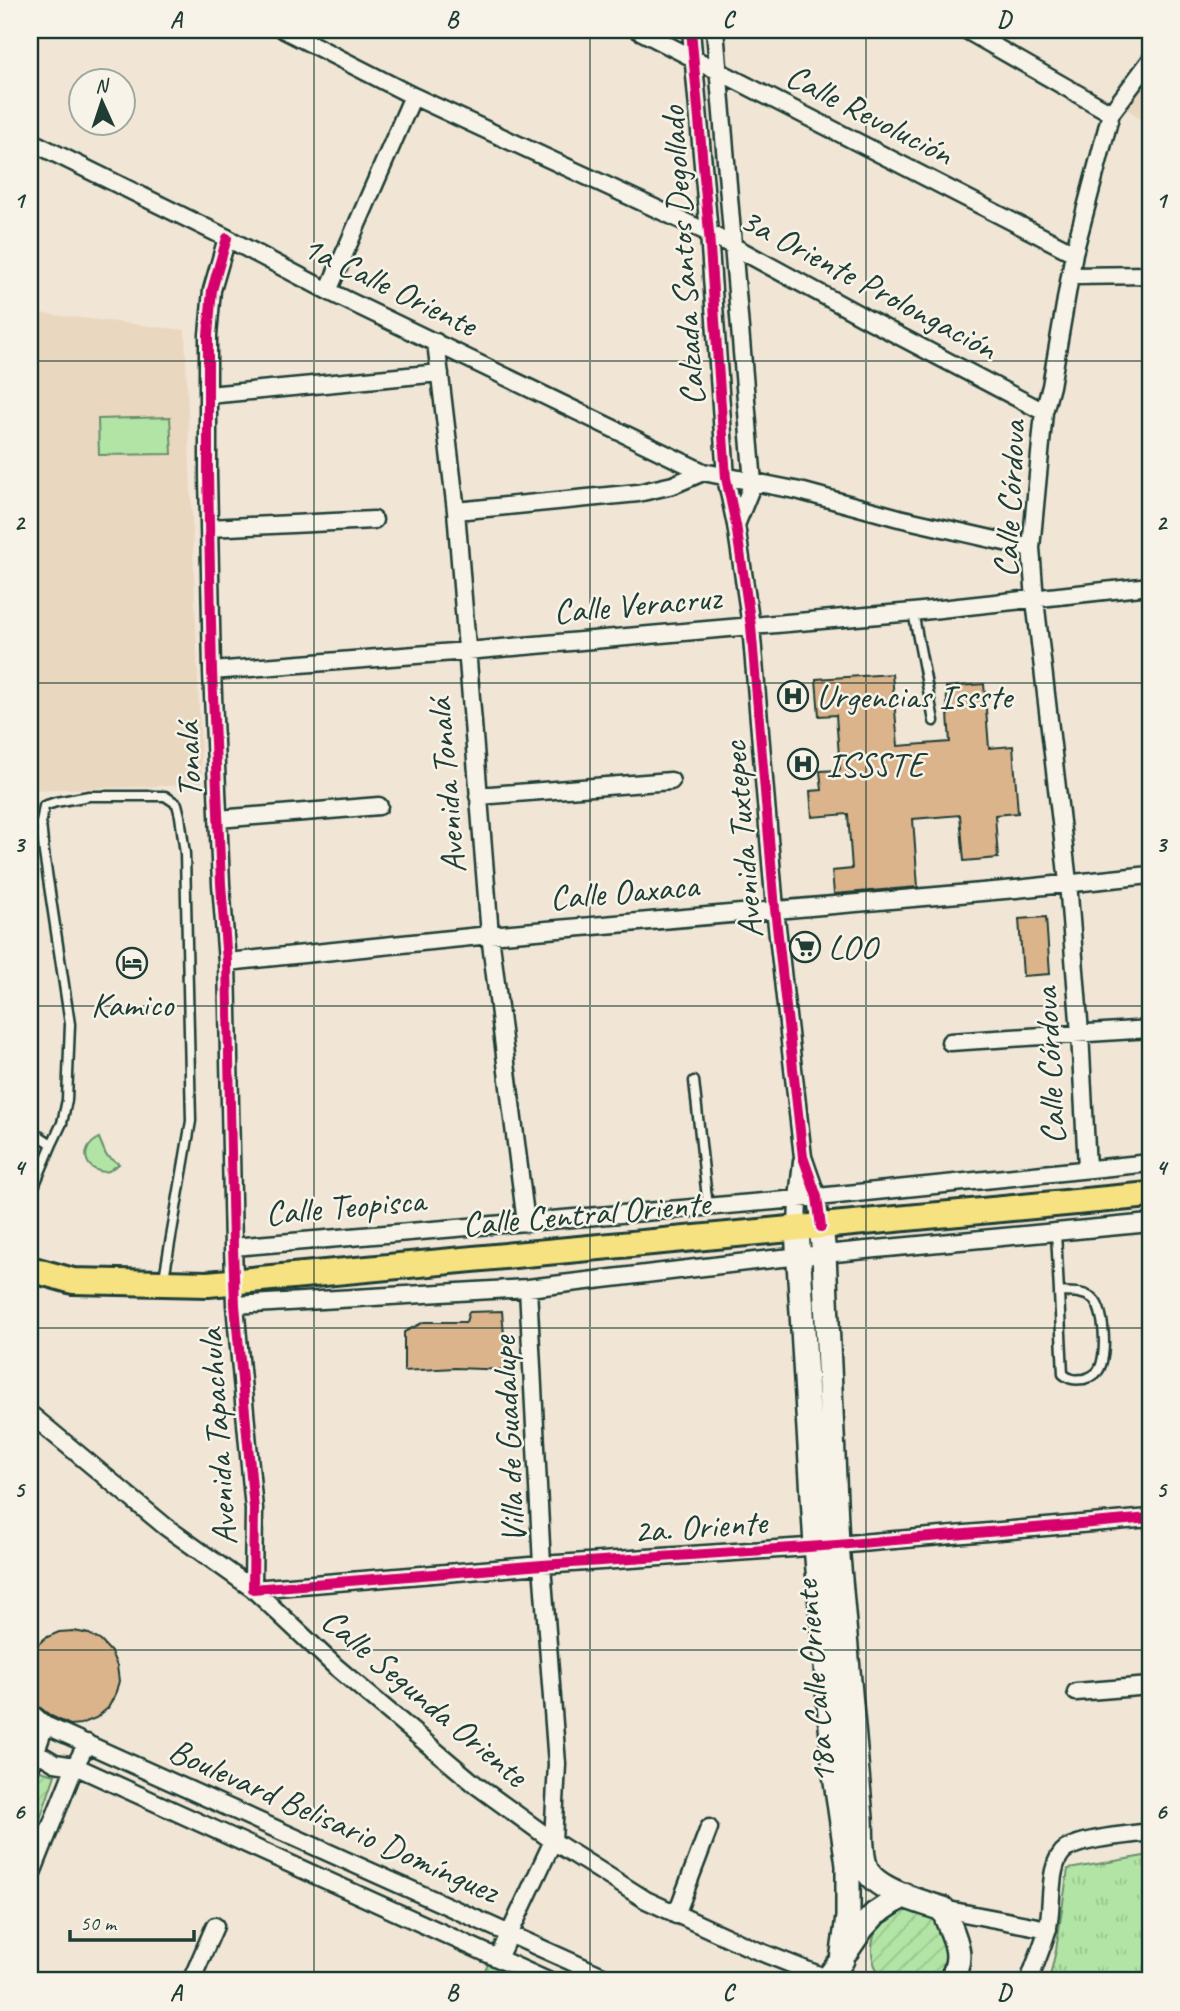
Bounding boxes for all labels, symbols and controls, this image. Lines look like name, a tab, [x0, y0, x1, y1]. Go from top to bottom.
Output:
text: A	[170, 5, 184, 34]
text: B	[446, 5, 460, 34]
text: C	[723, 5, 737, 34]
text: D	[997, 5, 1013, 34]
street label: Calle Revolución	[778, 53, 962, 176]
north arrow	[66, 66, 136, 136]
text: N	[95, 74, 111, 98]
street label: Calzada Santos Degollado	[649, 103, 715, 407]
text: 1	[14, 186, 27, 215]
text: 1	[1156, 186, 1169, 215]
street label: 3a Oriente Prolongación	[733, 197, 1006, 371]
street label: 1a Calle Oriente	[295, 224, 487, 348]
street label: Calle Córdova	[983, 417, 1036, 579]
text: 2	[14, 508, 27, 537]
text: 2	[1156, 508, 1169, 537]
street label: Calle Veracruz	[551, 575, 725, 634]
place label: Urgencias Issste	[816, 674, 1014, 719]
hospital icon: Urgencias Issste	[776, 679, 810, 713]
street label: Avenida Tonalá	[416, 693, 477, 875]
street label: Tonalá	[165, 717, 212, 799]
street label: Avenida Tuxtepec	[711, 738, 774, 940]
place label: ISSSTE	[826, 742, 929, 787]
hospital icon: ISSSTE	[786, 747, 820, 781]
text: 3	[14, 830, 27, 859]
text: 3	[1156, 830, 1169, 859]
street label: Calle Oaxaca	[548, 862, 702, 920]
place label: LOO	[828, 925, 880, 970]
supermarket icon: LOO	[788, 930, 822, 964]
hotel icon: Kamico	[115, 946, 149, 980]
place label: Kamico	[91, 982, 175, 1027]
street label: Calle Córdova	[1023, 984, 1076, 1146]
text: 4	[14, 1153, 27, 1182]
text: 4	[1156, 1153, 1169, 1182]
street label: Calle Teopisca	[263, 1177, 429, 1236]
street label: Calle Central Oriente	[461, 1180, 714, 1247]
street label: Avenida Tapachula	[187, 1324, 248, 1547]
street label: Villa de Guadalupe	[480, 1333, 536, 1545]
text: 5	[14, 1475, 26, 1504]
text: 5	[1156, 1475, 1168, 1504]
street label: 2a. Oriente	[632, 1499, 771, 1554]
street label: 18a Calle Oriente	[783, 1576, 846, 1786]
street label: Calle Segunda Oriente	[312, 1598, 539, 1799]
street label: Boulevard Belisario Domínguez	[162, 1727, 507, 1914]
text: 6	[14, 1797, 27, 1826]
text: 6	[1156, 1797, 1169, 1826]
scale bar	[70, 1899, 194, 1943]
text: 50 m	[80, 1910, 118, 1936]
text: A	[170, 1978, 184, 2007]
text: B	[446, 1978, 460, 2007]
text: C	[723, 1978, 737, 2007]
text: D	[997, 1978, 1013, 2007]

